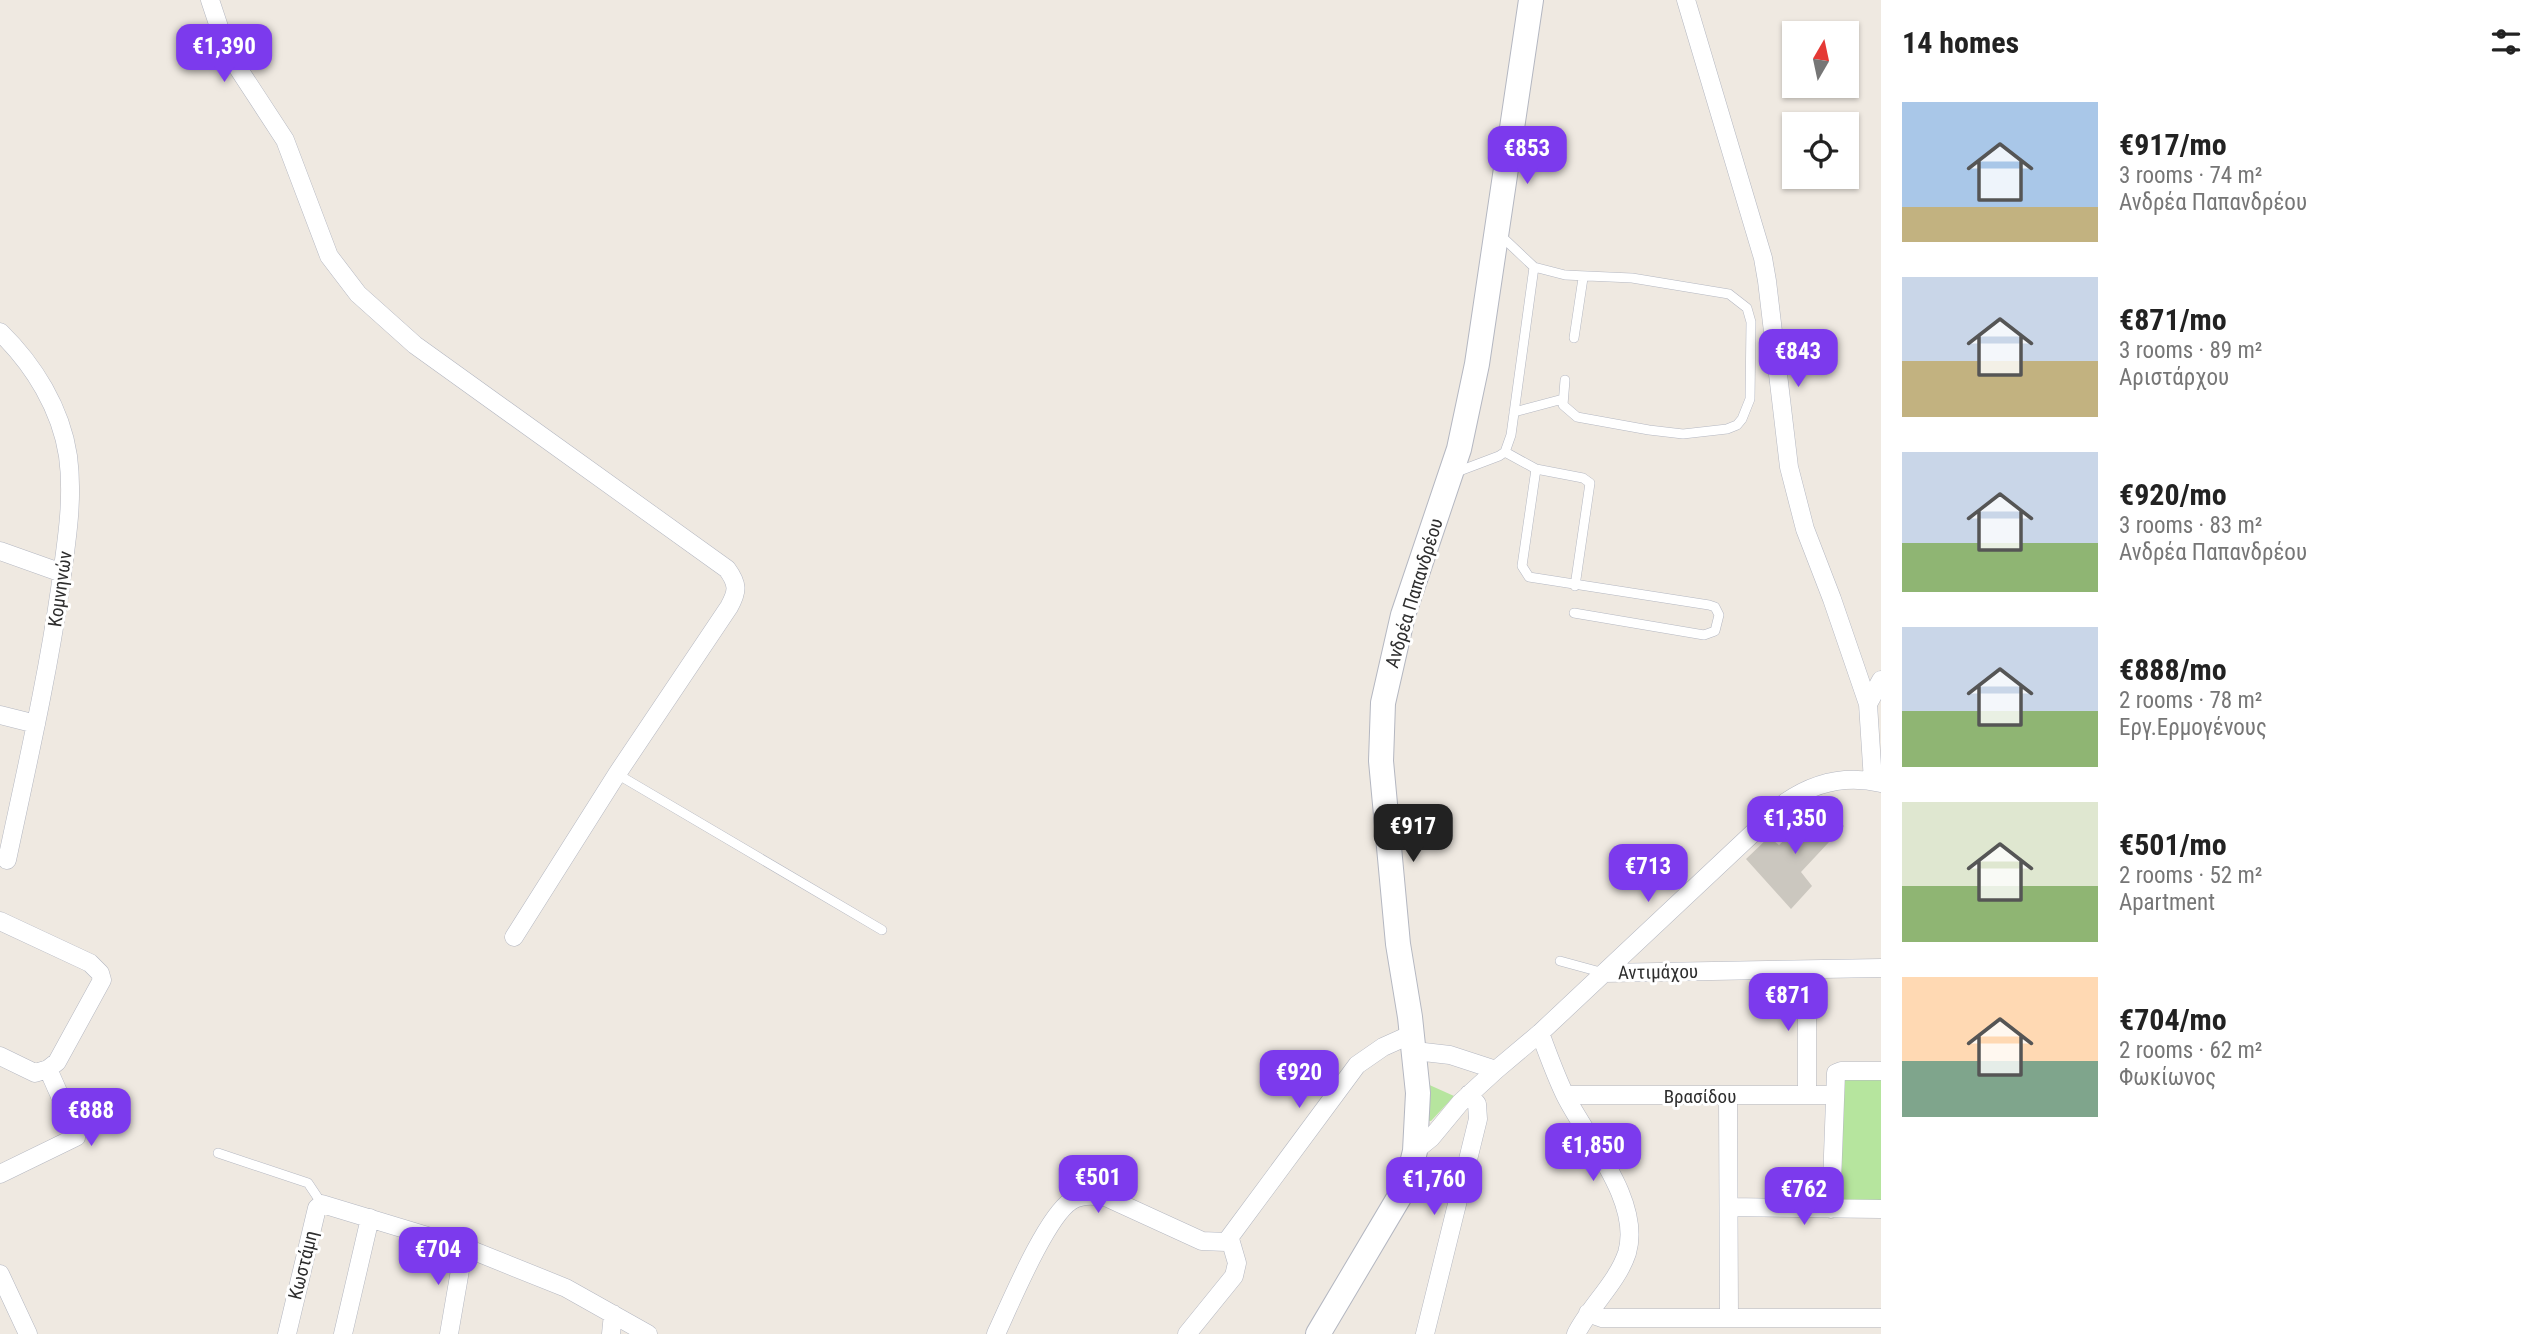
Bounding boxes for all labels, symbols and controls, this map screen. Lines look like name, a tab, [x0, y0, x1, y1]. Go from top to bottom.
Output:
north arrow	[1782, 21, 1858, 98]
map controls	[1782, 21, 1859, 189]
icon: filters	[2487, 23, 2525, 61]
pin: €1,390	[167, 24, 281, 84]
text: 14 homes	[1902, 25, 2019, 60]
text: €1,390	[192, 33, 256, 60]
button: locate	[1782, 112, 1859, 189]
pin: €853	[1486, 127, 1568, 186]
text: €917/mo	[2119, 127, 2227, 162]
icon: home	[1958, 130, 2042, 214]
text: €853	[1504, 135, 1550, 162]
text: 3 rooms · 74 m²	[2119, 162, 2262, 189]
text: Ανδρέα Παπανδρέου	[2119, 189, 2307, 216]
text: €871/mo	[2119, 302, 2227, 337]
icon: home	[1958, 305, 2042, 389]
pin: €843	[1757, 330, 1839, 389]
text: 3 rooms · 89 m²	[2119, 337, 2262, 364]
text: €843	[1775, 338, 1821, 365]
text: Αριστάρχου	[2119, 364, 2229, 391]
text: €920/mo	[2119, 477, 2227, 512]
icon: home	[1958, 480, 2042, 564]
text: 3 rooms · 83 m²	[2119, 512, 2262, 539]
street label: Ανδρέα Παπανδρέου	[1380, 515, 1448, 671]
text: Ανδρέα Παπανδρέου	[2119, 539, 2307, 566]
street label: Κομνηνών	[43, 550, 77, 628]
text: €888/mo	[2119, 652, 2227, 687]
icon: home	[1958, 655, 2042, 739]
text: 2 rooms · 78 m²	[2119, 687, 2262, 714]
text: Εργ.Ερμογένους	[2119, 714, 2267, 741]
pin: €1,350	[1738, 796, 1852, 856]
pin: €917	[1372, 804, 1454, 864]
text: €1,350	[1763, 805, 1827, 832]
text: €917	[1390, 813, 1436, 840]
text: €501/mo	[2119, 827, 2227, 862]
icon: home	[1958, 830, 2042, 914]
pin: €713	[1607, 844, 1689, 904]
text: €713	[1625, 853, 1671, 880]
text: 2 rooms · 52 m²	[2119, 862, 2262, 889]
text: Apartment	[2119, 889, 2215, 916]
street label: Αντιμάχου	[1618, 960, 1698, 984]
pin: €871	[1747, 974, 1829, 1033]
text: €871	[1765, 982, 1811, 1009]
text: €704/mo	[2119, 1002, 2227, 1037]
icon: home	[1958, 1005, 2042, 1089]
text: 2 rooms · 62 m²	[2119, 1037, 2262, 1064]
pin: €920	[1258, 1050, 1340, 1110]
text: €920	[1276, 1059, 1322, 1086]
text: Φωκίωνος	[2119, 1064, 2216, 1091]
street label: Βρασίδου	[1664, 1085, 1736, 1108]
pin: €888	[50, 1088, 132, 1148]
text: €888	[68, 1097, 114, 1124]
pin: €1,850	[1536, 1124, 1650, 1183]
text: €1,850	[1561, 1132, 1625, 1159]
pin: €501	[1057, 1156, 1139, 1215]
pin: €1,760	[1377, 1158, 1491, 1217]
text: €501	[1075, 1164, 1121, 1191]
text: €1,760	[1402, 1166, 1466, 1193]
pin: €762	[1763, 1168, 1845, 1227]
text: €762	[1781, 1176, 1827, 1203]
street label: Κωστάμη	[283, 1228, 323, 1302]
pin: €704	[397, 1228, 479, 1287]
text: €704	[415, 1236, 461, 1263]

